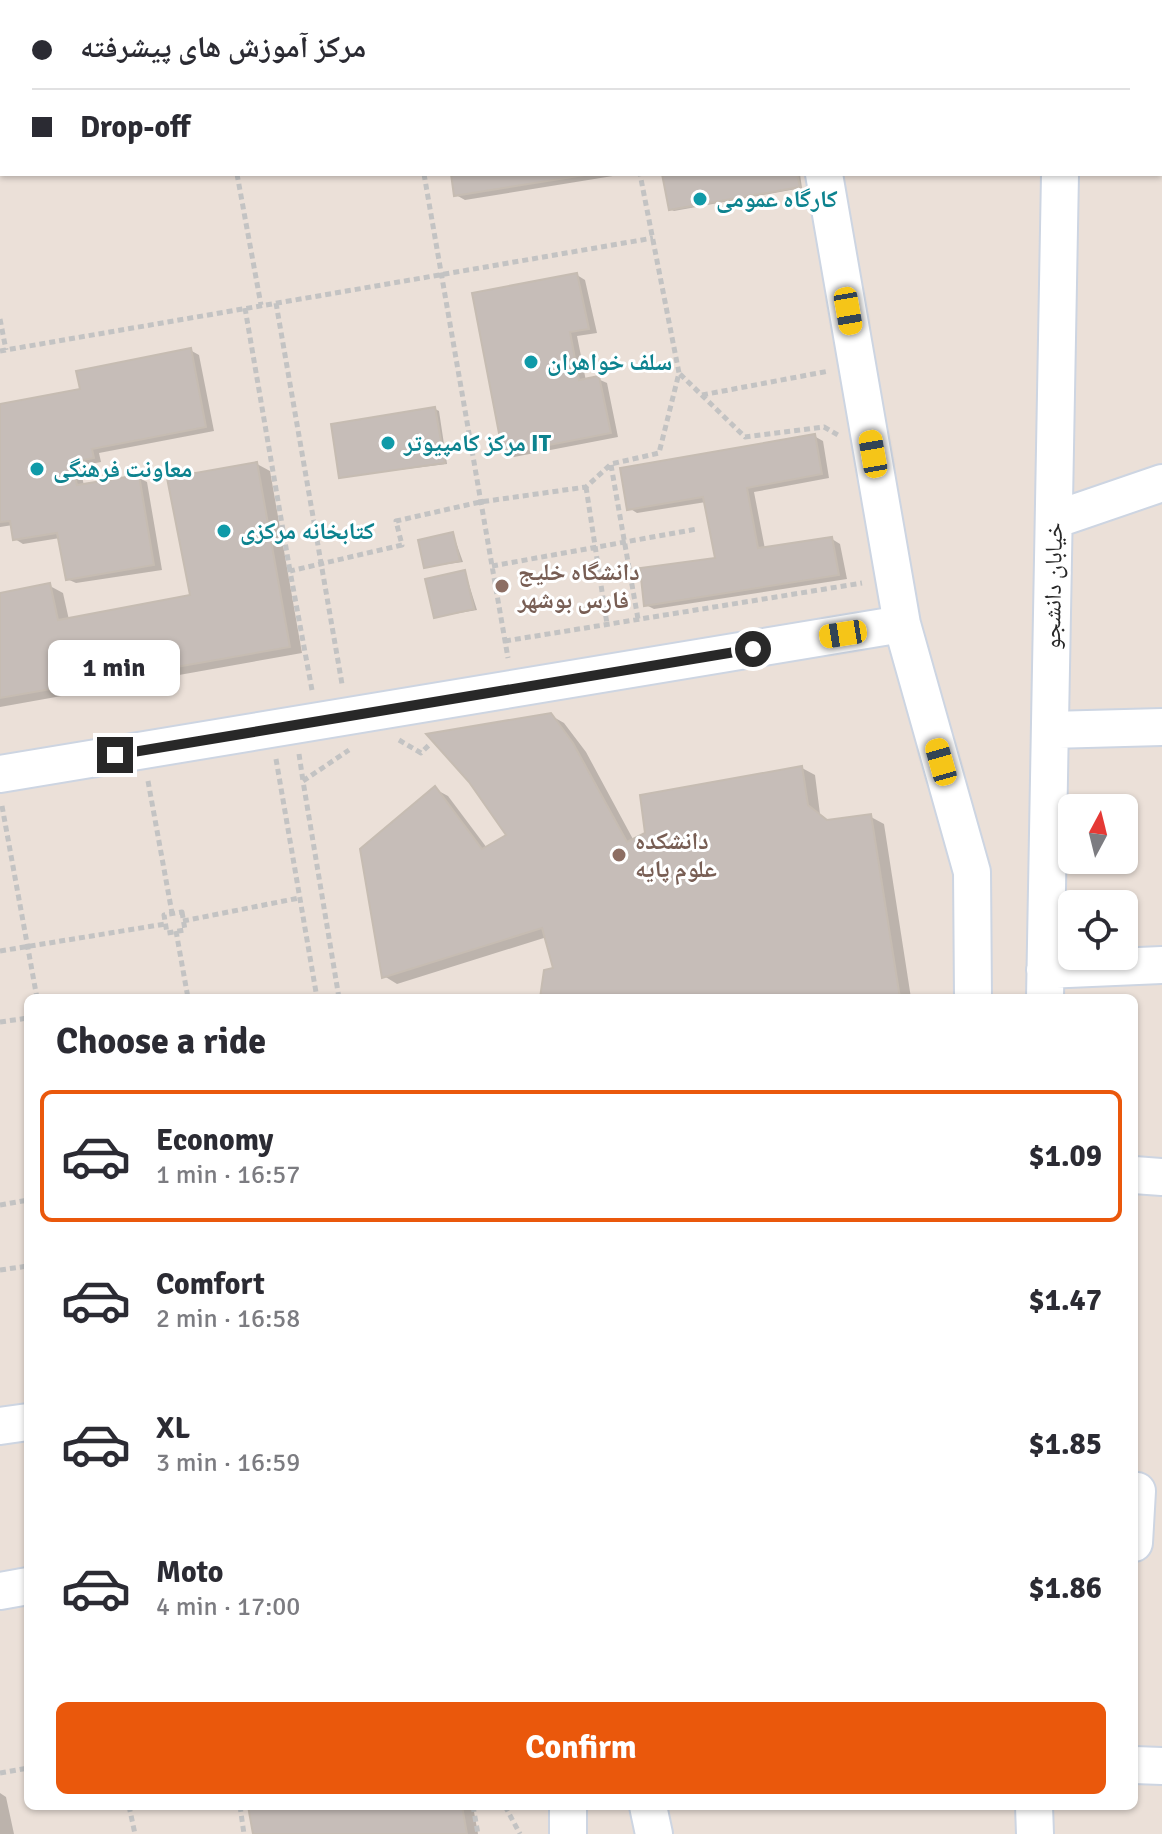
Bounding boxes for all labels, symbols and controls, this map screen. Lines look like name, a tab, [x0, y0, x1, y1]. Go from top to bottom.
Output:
text: مرکز آموزش های پیشرفته	[80, 29, 366, 66]
text: Drop-off	[80, 109, 190, 146]
place label: کارگاه عمومی	[716, 184, 838, 214]
marker: کارگاه عمومی	[691, 190, 709, 208]
car	[832, 285, 864, 337]
place label: سلف خواهران	[547, 347, 672, 377]
marker: سلف خواهران	[522, 353, 540, 371]
place label: مرکز کامپیوتر IT	[403, 428, 552, 458]
car	[857, 428, 889, 480]
marker: مرکز کامپیوتر IT	[379, 434, 397, 452]
place label: معاونت فرهنگی	[53, 454, 192, 484]
marker: معاونت فرهنگی	[28, 460, 46, 478]
place label: کتابخانه مرکزی	[240, 516, 375, 546]
marker: کتابخانه مرکزی	[215, 522, 233, 540]
street label: خیابان دانشجو	[1037, 522, 1069, 650]
place label: دانشگاه خلیج فارس بوشهر	[517, 557, 640, 615]
marker: دانشگاه خلیج فارس بوشهر	[493, 577, 511, 595]
car	[817, 618, 869, 650]
route start	[735, 631, 771, 667]
callout: 1 min	[49, 639, 181, 695]
text: 1 min	[83, 652, 145, 684]
car	[923, 736, 959, 788]
route end	[97, 737, 133, 773]
north arrow	[1058, 794, 1138, 874]
map controls	[1058, 794, 1138, 970]
place label: دانشکده علوم پایه	[635, 826, 717, 886]
marker: دانشکده علوم پایه	[610, 846, 628, 864]
button: locate	[1058, 890, 1138, 970]
text: Choose a ride	[56, 1019, 266, 1064]
icon: car	[60, 1120, 132, 1192]
text: Economy	[156, 1122, 273, 1159]
text: $1.09	[1029, 1138, 1102, 1175]
text: 1 min · 16:57	[156, 1159, 300, 1191]
icon: car	[60, 1264, 132, 1336]
text: Comfort	[156, 1266, 265, 1303]
text: $1.47	[1029, 1282, 1102, 1319]
text: 2 min · 16:58	[156, 1303, 300, 1335]
icon: car	[60, 1408, 132, 1480]
text: XL	[156, 1410, 190, 1447]
text: $1.85	[1029, 1426, 1102, 1463]
text: 3 min · 16:59	[156, 1447, 300, 1479]
icon: car	[60, 1552, 132, 1624]
text: Moto	[156, 1554, 223, 1591]
text: $1.86	[1029, 1570, 1102, 1607]
text: 4 min · 17:00	[156, 1591, 300, 1623]
button: Confirm	[56, 1702, 1106, 1794]

